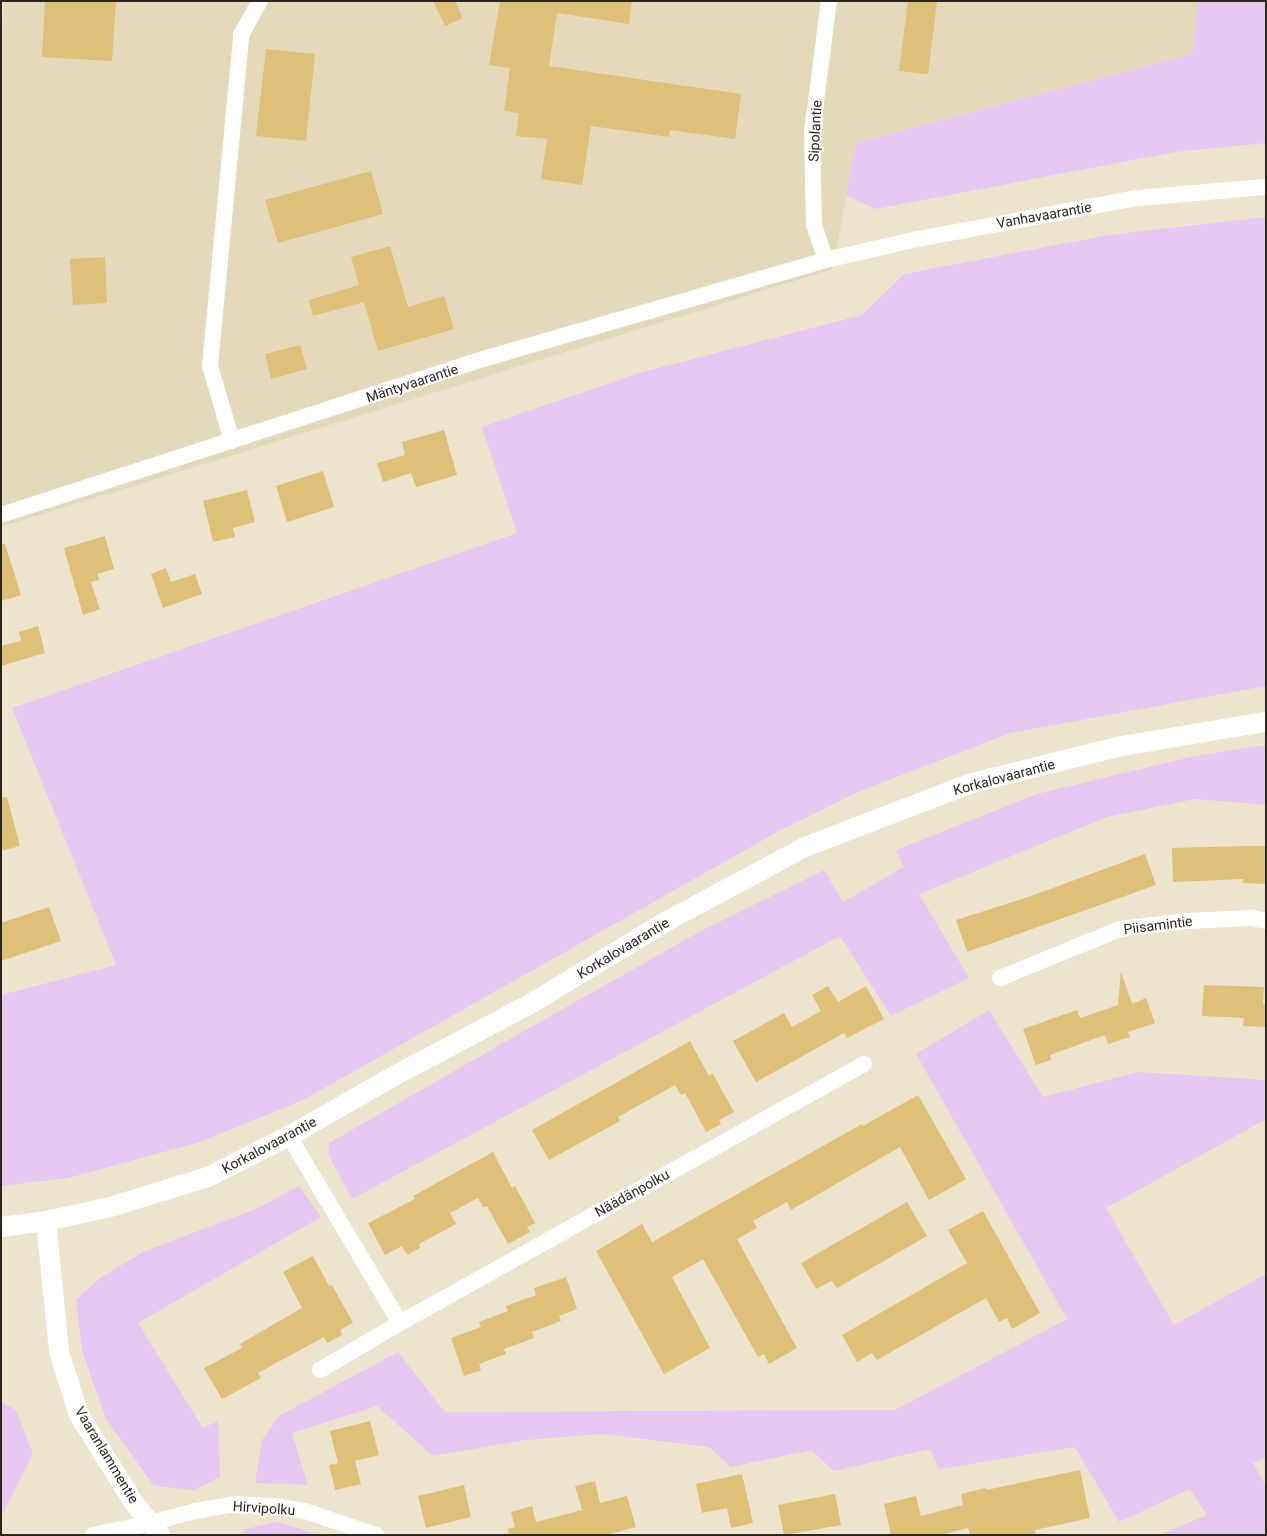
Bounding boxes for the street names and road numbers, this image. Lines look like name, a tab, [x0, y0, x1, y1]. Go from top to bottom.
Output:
street label: Sipolantie	[805, 100, 825, 162]
street label: Vanhavaarantie	[995, 198, 1093, 232]
street label: Mäntyvaarantie	[364, 360, 460, 406]
street label: Korkalovaarantie	[951, 755, 1057, 799]
street label: Piisamintie	[1123, 912, 1193, 938]
street label: Korkalovaarantie	[574, 914, 672, 982]
street label: Korkalovaarantie	[219, 1113, 319, 1177]
street label: Näädänpolku	[592, 1166, 672, 1220]
street label: Vaaranlammentie	[72, 1404, 142, 1506]
street label: Hirvipolku	[232, 1497, 296, 1519]

